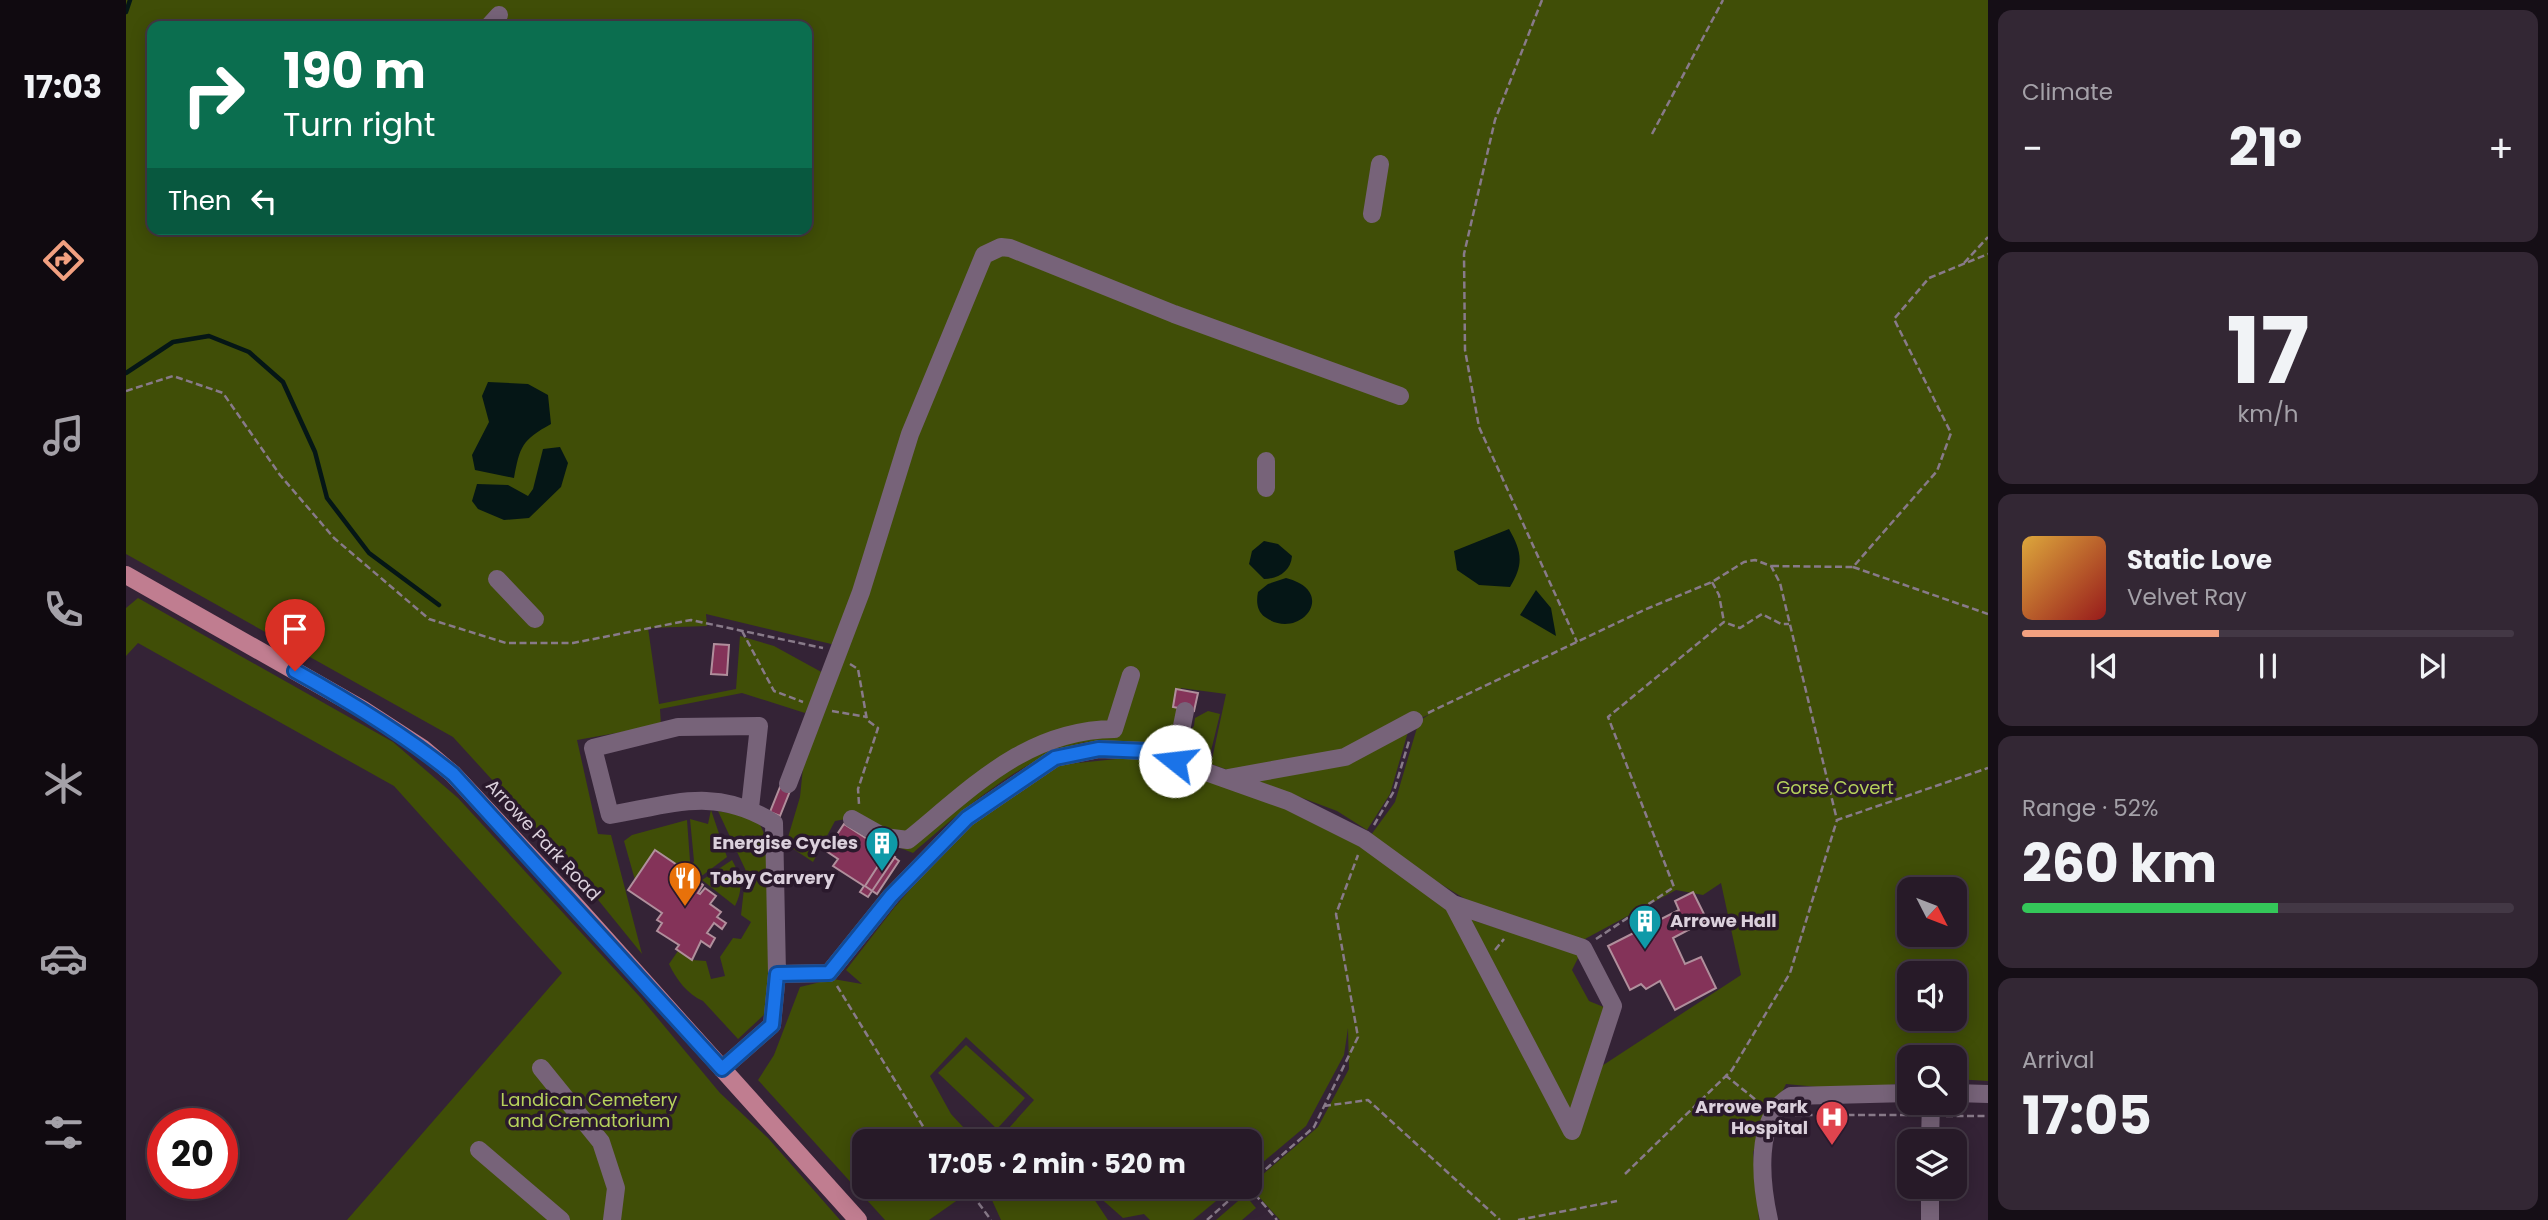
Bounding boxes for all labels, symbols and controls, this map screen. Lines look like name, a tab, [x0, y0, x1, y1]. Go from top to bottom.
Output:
text: 190 m	[283, 37, 426, 105]
icon: right	[168, 49, 259, 140]
text: 17:03	[24, 64, 102, 109]
text: Climate	[2022, 76, 2113, 108]
text: Turn right	[283, 102, 435, 147]
text: 21°	[2229, 111, 2302, 184]
text: −	[2022, 122, 2043, 175]
text: +	[2488, 122, 2514, 175]
icon: left	[245, 182, 283, 220]
text: Then	[168, 183, 231, 219]
icon: directions	[39, 236, 88, 285]
text: 17	[2227, 287, 2309, 415]
text: km/h	[2237, 398, 2299, 430]
icon: music	[39, 411, 88, 460]
text: Static Love	[2127, 542, 2272, 578]
text: Velvet Ray	[2127, 581, 2247, 613]
icon: phone	[39, 585, 88, 634]
pin	[265, 599, 325, 671]
icon: arrive	[276, 610, 314, 648]
icon: previous	[2085, 647, 2123, 685]
icon: pause	[2249, 647, 2287, 685]
icon: next	[2413, 647, 2451, 685]
position arrow	[1138, 724, 1212, 798]
icon: climate	[39, 759, 88, 808]
street label: Arrowe Park Road	[480, 773, 606, 906]
park label: Gorse Covert	[1776, 775, 1894, 800]
text: Range · 52%	[2022, 792, 2158, 824]
building icon: Energise Cycles	[863, 824, 901, 873]
text: 260 km	[2022, 827, 2217, 900]
place label: Energise Cycles	[712, 830, 858, 855]
restaurant icon: Toby Carvery	[666, 859, 704, 908]
place label: Toby Carvery	[710, 865, 835, 890]
north arrow	[1897, 877, 1967, 947]
map controls	[1897, 877, 1967, 1199]
building icon: Arrowe Hall	[1626, 902, 1664, 951]
place label: Arrowe Hall	[1670, 908, 1777, 933]
icon: car	[39, 934, 88, 983]
button: sound	[1897, 961, 1967, 1031]
text: Arrival	[2022, 1044, 2094, 1076]
button: search	[1897, 1045, 1967, 1115]
text: 17:05	[2022, 1079, 2152, 1152]
park label: Landican Cemetery and Crematorium	[501, 1087, 677, 1133]
place label: Arrowe Park Hospital	[1695, 1094, 1809, 1140]
hospital icon: Arrowe Park Hospital	[1813, 1098, 1851, 1147]
icon: filters	[39, 1108, 88, 1157]
speed limit sign: 20	[147, 1108, 238, 1199]
button: layers	[1897, 1129, 1967, 1199]
text: 17:05 · 2 min · 520 m	[928, 1146, 1186, 1182]

